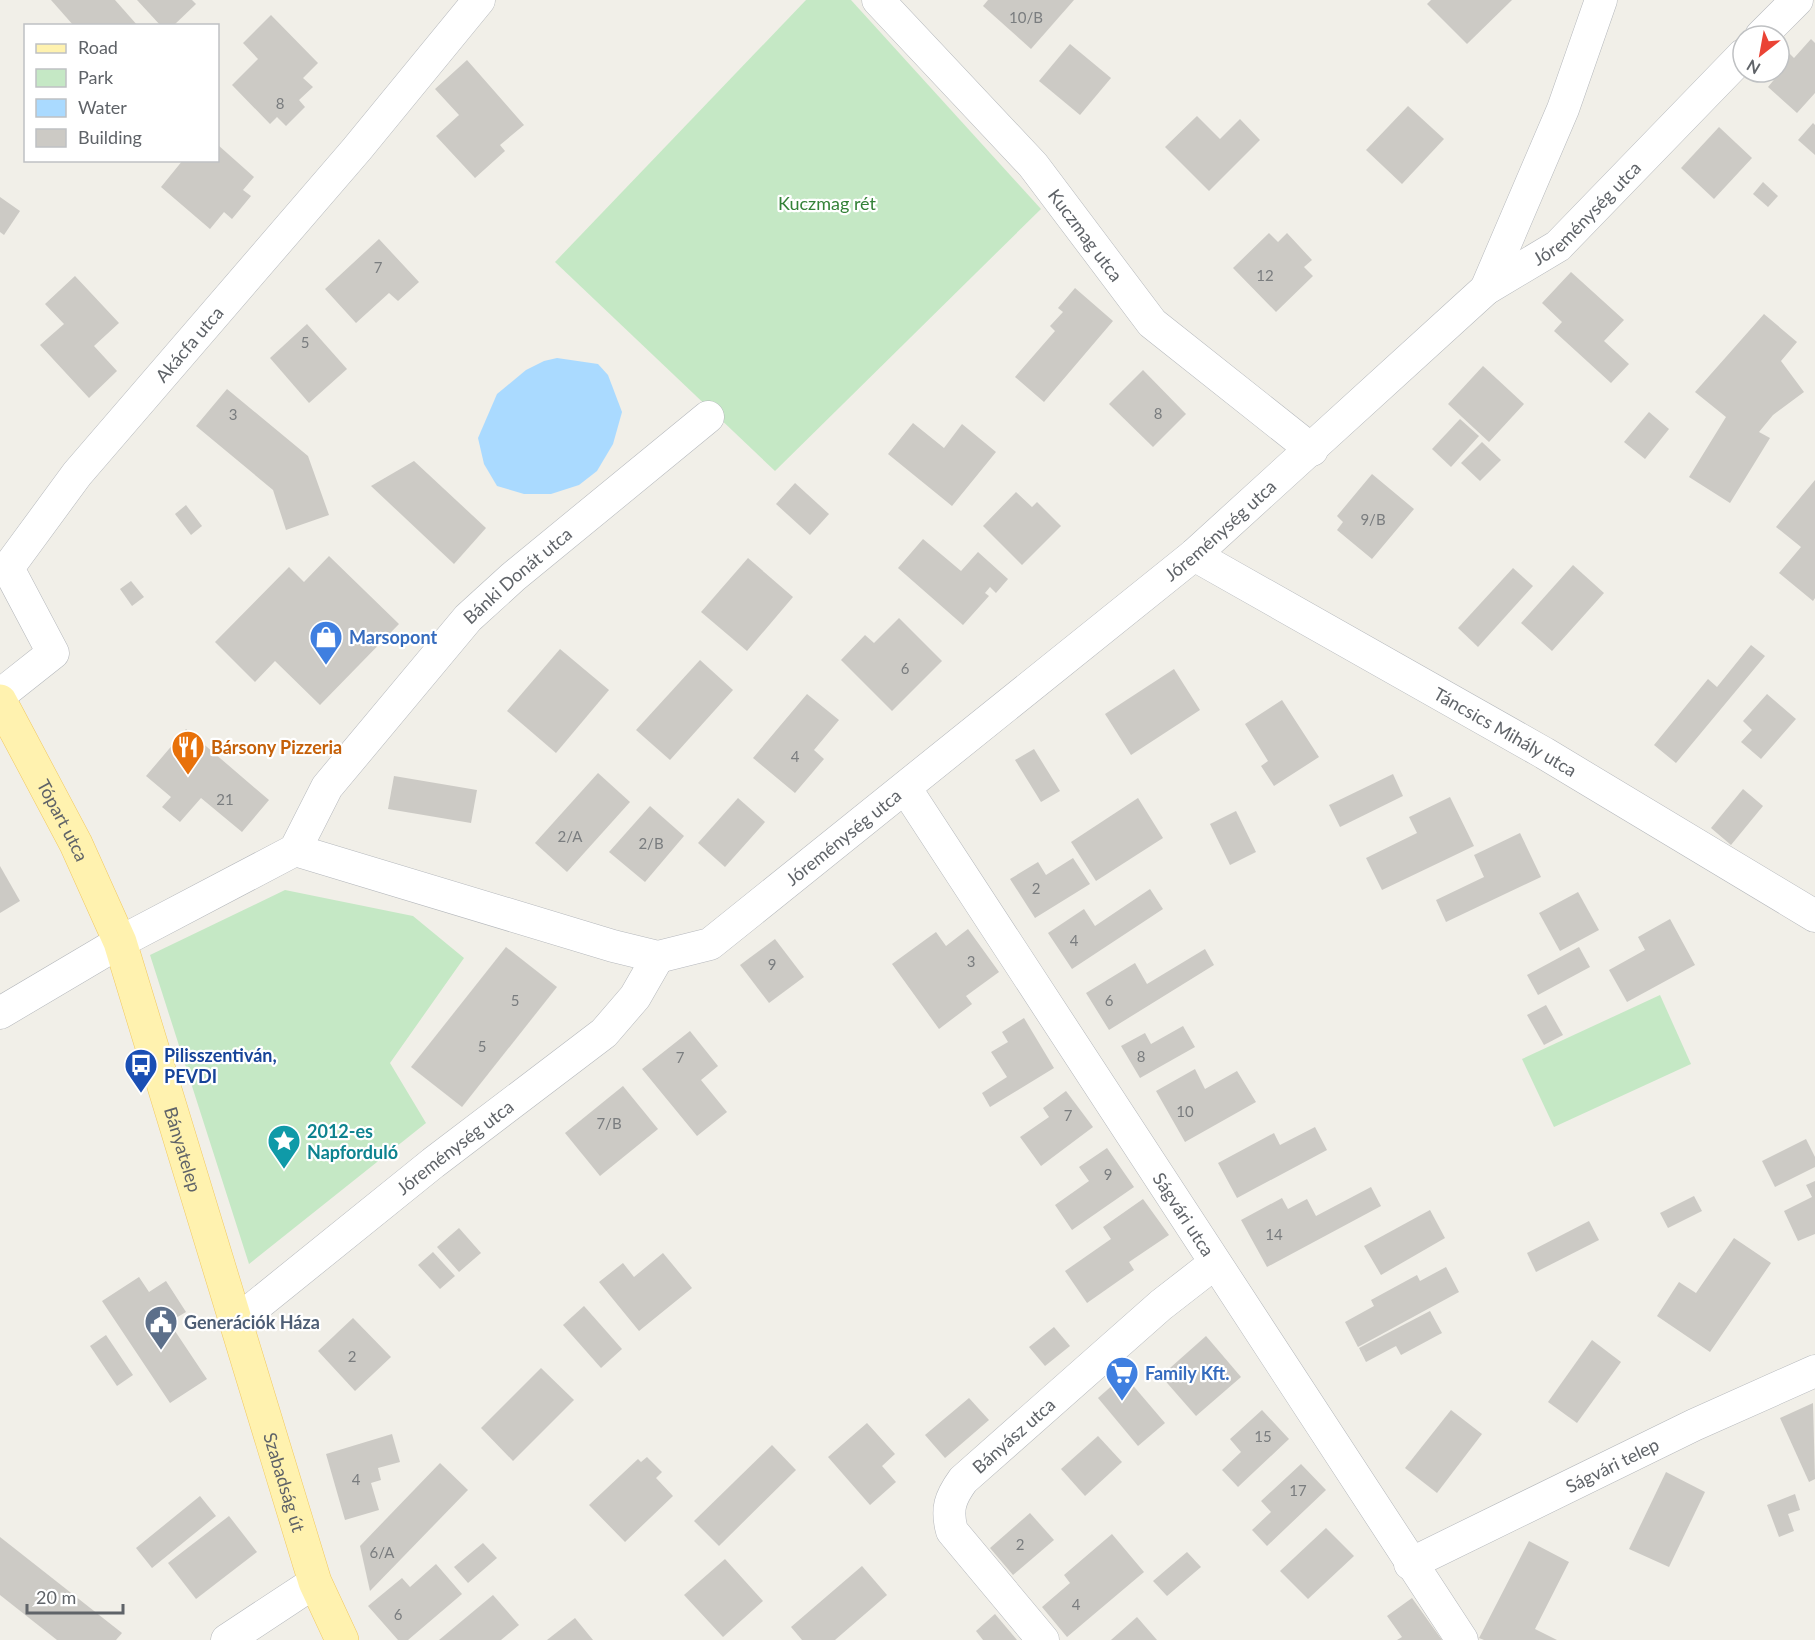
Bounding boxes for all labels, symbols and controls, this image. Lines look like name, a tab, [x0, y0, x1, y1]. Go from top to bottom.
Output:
house number: 10/B	[1009, 8, 1043, 26]
legend	[24, 24, 219, 162]
north arrow	[1731, 24, 1791, 84]
text: Road	[78, 36, 118, 58]
text: N	[1743, 56, 1763, 79]
text: Park	[78, 66, 114, 88]
house number: 8	[276, 94, 284, 112]
text: Water	[78, 96, 127, 118]
text: Building	[78, 126, 142, 148]
street label: Jóreménység utca	[1528, 156, 1645, 270]
street label: Kuczmag utca	[1044, 184, 1128, 286]
park label: Kuczmag rét	[778, 192, 877, 214]
house number: 7	[374, 258, 383, 276]
house number: 12	[1256, 266, 1274, 284]
street label: Akácfa utca	[150, 302, 228, 386]
house number: 5	[301, 333, 309, 351]
house number: 8	[1154, 404, 1162, 422]
house number: 3	[229, 405, 237, 423]
street label: Jóreménység utca	[1160, 475, 1280, 585]
house number: 9/B	[1360, 510, 1386, 528]
street label: Bánki Donát utca	[458, 522, 576, 628]
shop icon: Marsopont	[308, 619, 344, 666]
place label: Marsopont	[349, 626, 437, 648]
house number: 6	[901, 659, 910, 677]
street label: Táncsics Mihály utca	[1430, 682, 1581, 781]
restaurant icon: Bársony Pizzeria	[170, 729, 206, 776]
place label: Bársony Pizzeria	[211, 736, 342, 758]
house number: 4	[791, 747, 800, 765]
street label: Tópart utca	[33, 776, 93, 865]
street label: Jóreménység utca	[781, 784, 905, 890]
house number: 21	[216, 790, 234, 808]
house number: 2/A	[558, 827, 583, 845]
house number: 2/B	[638, 834, 664, 852]
house number: 2	[1032, 879, 1040, 897]
house number: 4	[1070, 931, 1079, 949]
house number: 3	[967, 952, 975, 970]
house number: 9	[768, 955, 776, 973]
house number: 5	[511, 991, 519, 1009]
house number: 6	[1105, 991, 1114, 1009]
house number: 5	[478, 1037, 486, 1055]
place label: Pilisszentiván, PEVDI	[164, 1044, 277, 1087]
bus stop icon: Pilisszentiván, PEVDI	[123, 1047, 159, 1094]
house number: 8	[1137, 1047, 1145, 1065]
house number: 7	[676, 1048, 685, 1066]
street label: Jóreménység utca	[392, 1095, 517, 1199]
house number: 10	[1176, 1102, 1194, 1120]
street label: Bányatelep	[160, 1104, 206, 1195]
house number: 7	[1064, 1106, 1073, 1124]
house number: 7/B	[596, 1114, 622, 1132]
place label: 2012-es Napforduló	[307, 1120, 398, 1163]
place icon: 2012-es Napforduló	[266, 1123, 302, 1170]
house number: 9	[1104, 1165, 1112, 1183]
street label: Ságvári utca	[1149, 1168, 1219, 1260]
house number: 14	[1265, 1225, 1283, 1243]
public building icon: Generációk Háza	[143, 1304, 179, 1351]
place label: Generációk Háza	[184, 1311, 320, 1333]
house number: 2	[348, 1347, 356, 1365]
supermarket icon: Family Kft.	[1104, 1355, 1140, 1402]
place label: Family Kft.	[1145, 1362, 1230, 1384]
street label: Bányász utca	[968, 1393, 1059, 1478]
house number: 15	[1254, 1427, 1272, 1445]
street label: Szabadság út	[259, 1430, 310, 1535]
street label: Ságvári telep	[1562, 1433, 1662, 1497]
house number: 4	[352, 1470, 361, 1488]
house number: 17	[1289, 1481, 1307, 1499]
house number: 2	[1016, 1535, 1024, 1553]
house number: 6/A	[370, 1543, 395, 1561]
scale bar	[27, 1577, 123, 1615]
text: 20 m	[36, 1586, 76, 1608]
house number: 4	[1072, 1595, 1081, 1613]
house number: 6	[394, 1605, 403, 1623]

